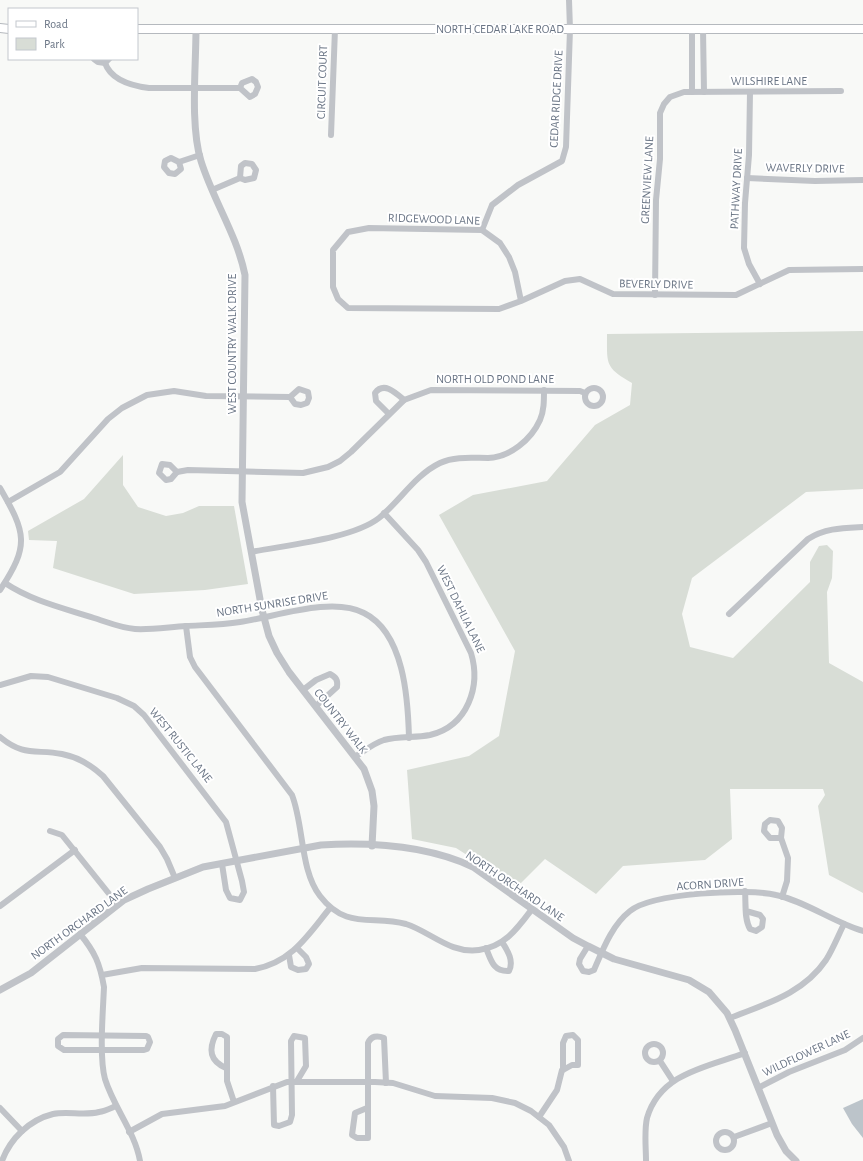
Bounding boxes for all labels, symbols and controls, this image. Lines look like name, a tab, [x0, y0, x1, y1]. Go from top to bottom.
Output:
legend	[8, 8, 138, 60]
text: Road	[44, 18, 68, 30]
street label: NORTH CEDAR LAKE ROAD	[436, 23, 564, 35]
text: Park	[44, 38, 65, 50]
street label: CIRCUIT COURT	[315, 45, 329, 119]
street label: CEDAR RIDGE DRIVE	[547, 50, 565, 148]
street label: WILSHIRE LANE	[731, 75, 807, 87]
street label: GREENVIEW LANE	[639, 136, 655, 224]
street label: PATHWAY DRIVE	[728, 148, 744, 230]
street label: WAVERLY DRIVE	[765, 161, 845, 175]
street label: RIDGEWOOD LANE	[388, 211, 480, 227]
street label: WEST COUNTRY WALK DRIVE	[226, 273, 238, 414]
street label: BEVERLY DRIVE	[619, 277, 693, 291]
street label: NORTH OLD POND LANE	[436, 373, 554, 385]
street label: WEST DAHLIA LANE	[435, 563, 487, 655]
street label: NORTH SUNRISE DRIVE	[215, 589, 329, 619]
street label: COUNTRY WALK	[312, 686, 370, 756]
street label: WEST RUSTIC LANE	[147, 705, 215, 785]
street label: NORTH ORCHARD LANE	[464, 849, 567, 923]
street label: ACORN DRIVE	[676, 876, 744, 892]
street label: NORTH ORCHARD LANE	[29, 884, 130, 962]
street label: WILDFLOWER LANE	[760, 1027, 852, 1078]

